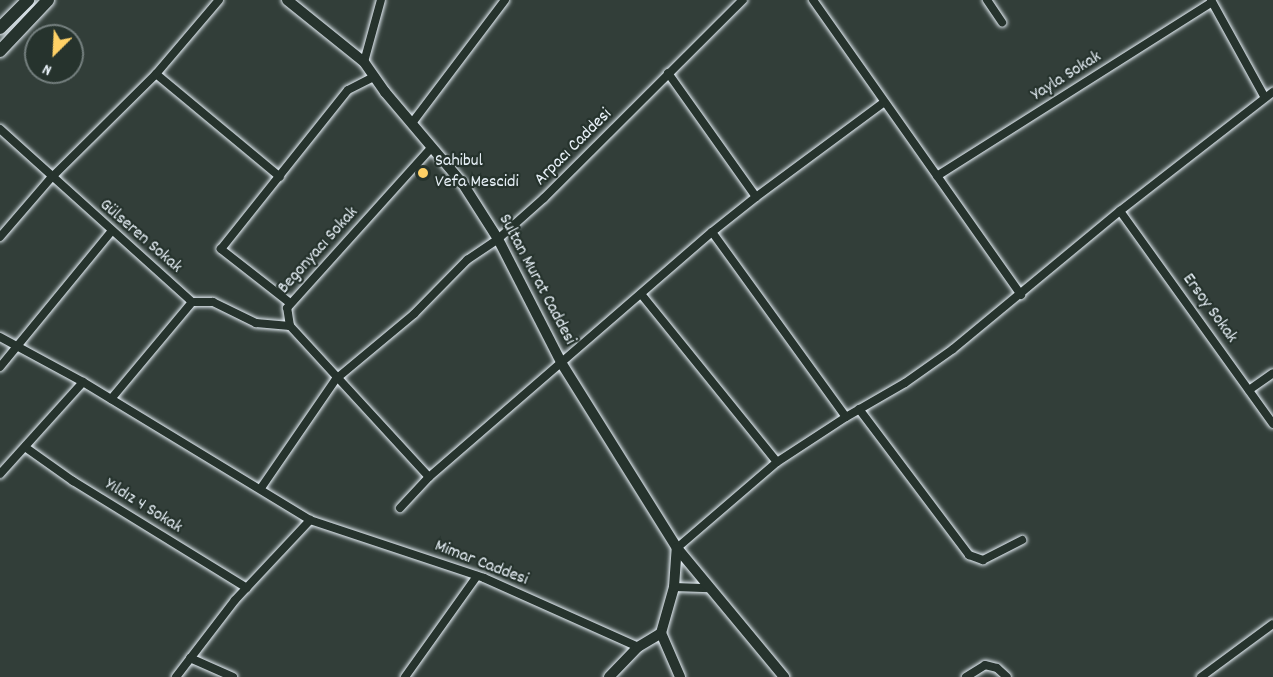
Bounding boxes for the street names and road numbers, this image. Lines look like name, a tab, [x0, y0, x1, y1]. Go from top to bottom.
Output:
street label: Yayla Sokak	[1028, 47, 1106, 107]
street label: Arpacı Caddesi	[531, 105, 617, 191]
street label: Gülseren Sokak	[94, 195, 186, 279]
street label: Begonyacı Sokak	[274, 203, 364, 299]
street label: Sultan Murat Caddesi	[492, 211, 580, 349]
street label: Ersoy Sokak	[1176, 270, 1242, 348]
street label: Yıldız 4 Sokak	[100, 475, 186, 539]
street label: Mimar Caddesi	[431, 536, 531, 592]

